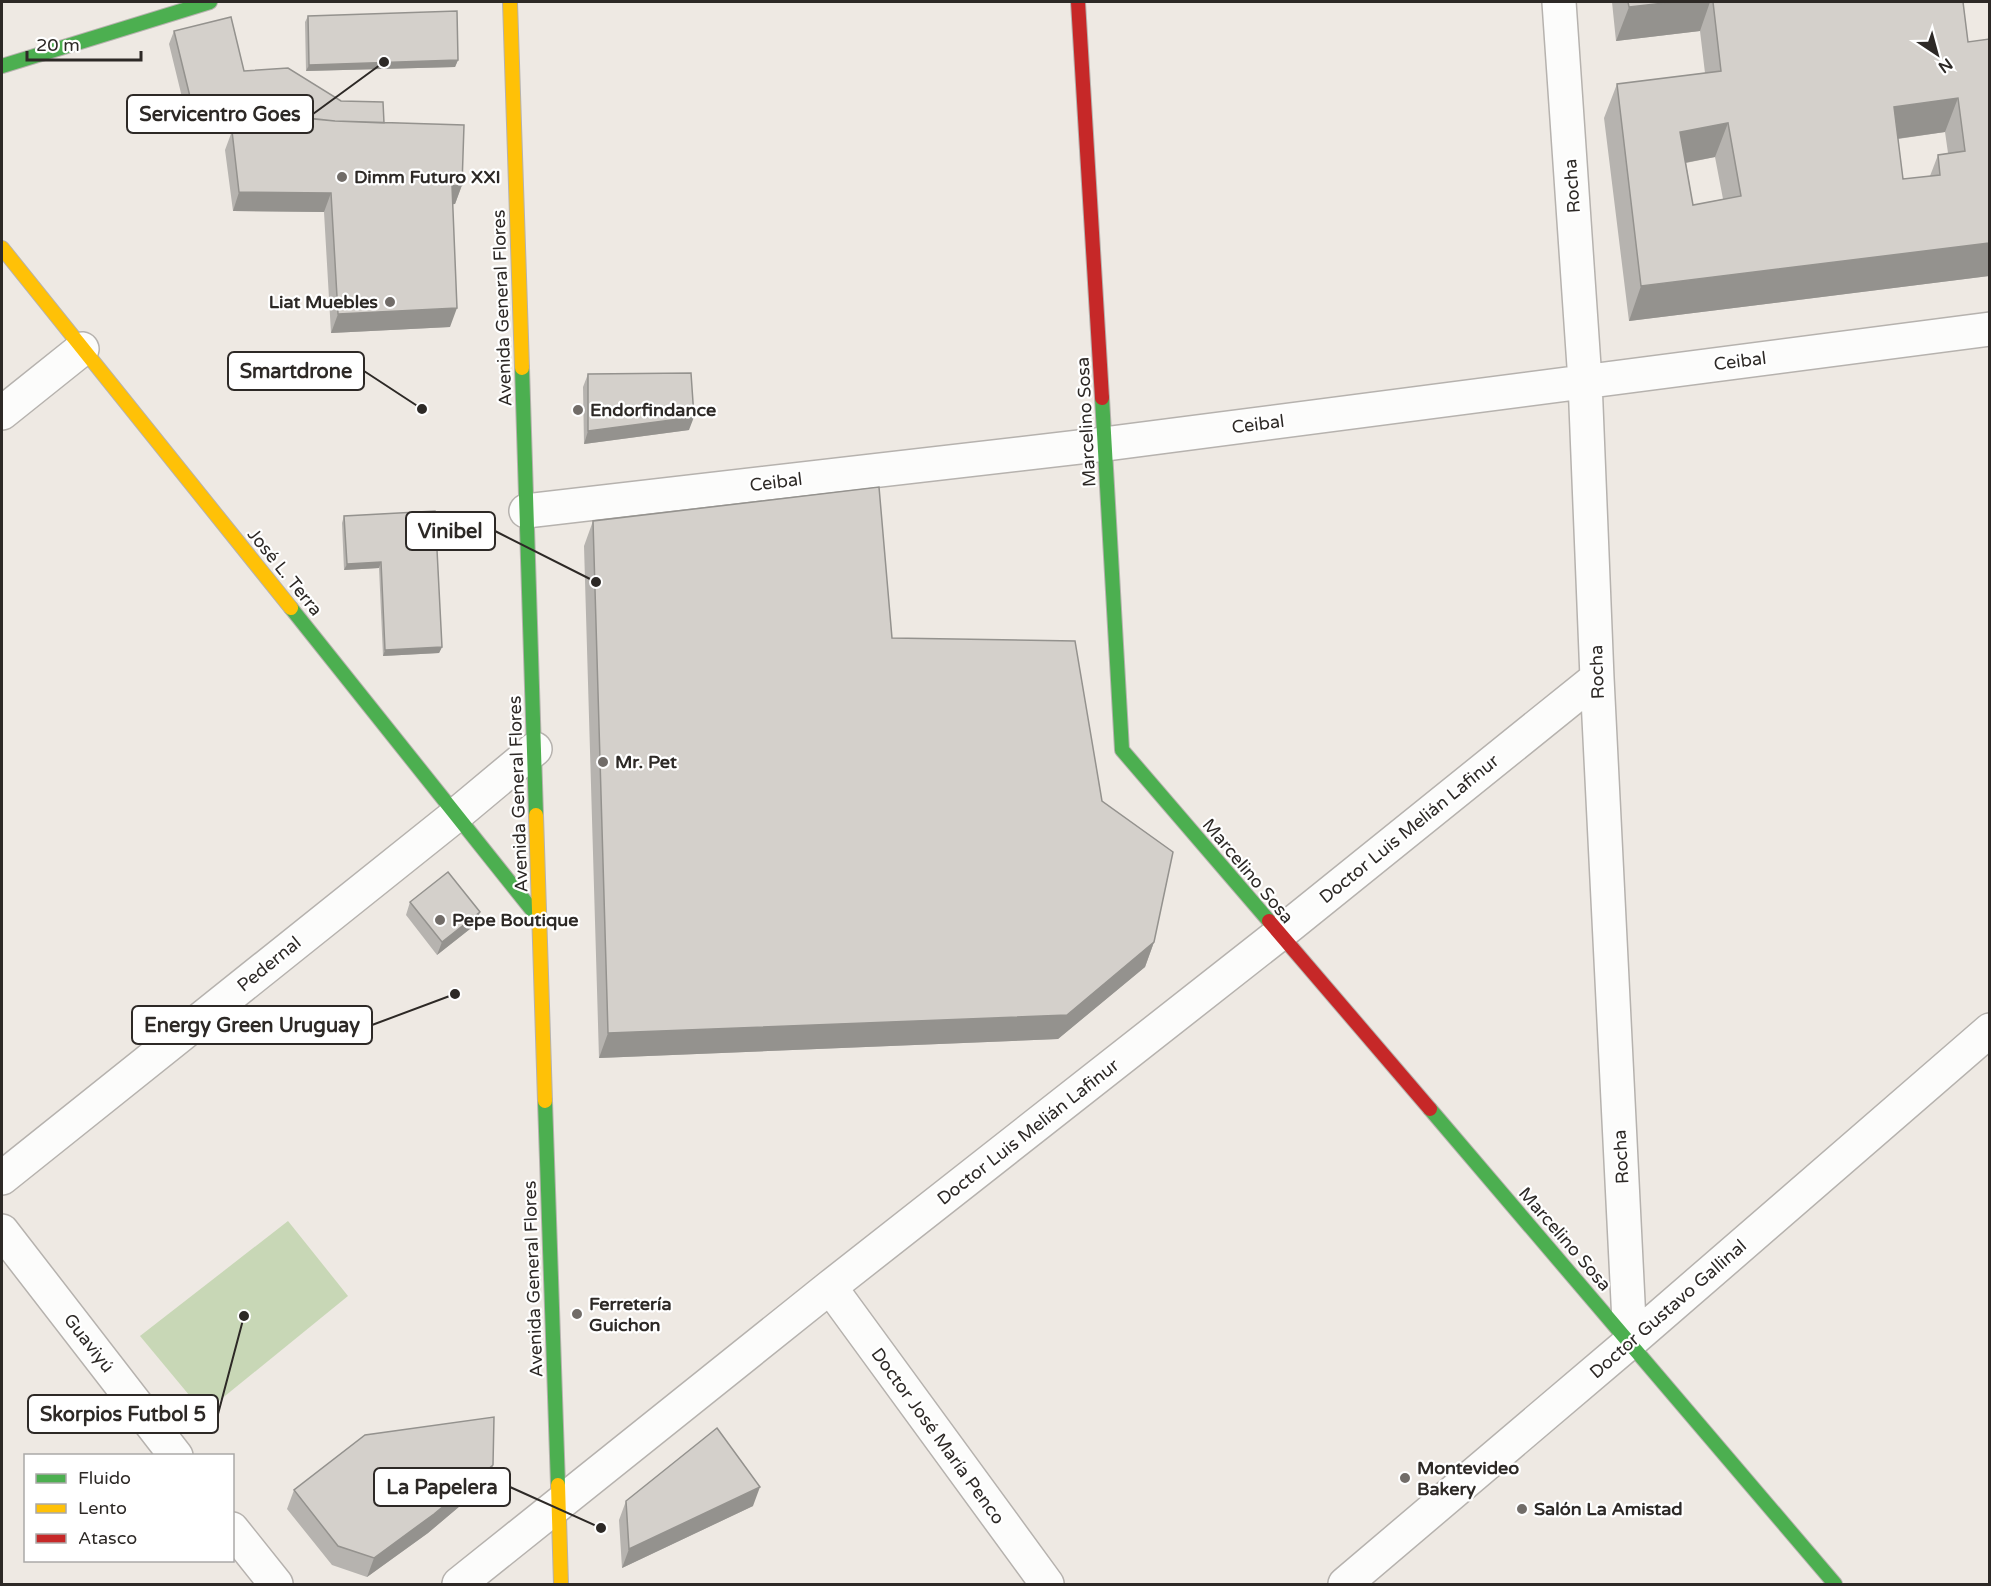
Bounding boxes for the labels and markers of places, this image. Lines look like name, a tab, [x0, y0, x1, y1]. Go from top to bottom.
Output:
callout: Servicentro Goes	[127, 95, 313, 133]
place label: Dimm Futuro XXI	[354, 166, 501, 188]
marker: Dimm Futuro XXI	[335, 170, 349, 184]
place label: Liat Muebles	[269, 291, 378, 313]
marker: Liat Muebles	[383, 295, 397, 309]
callout: Smartdrone	[228, 352, 364, 390]
place label: Endorfindance	[590, 399, 716, 421]
marker: Endorfindance	[571, 403, 585, 417]
callout: Vinibel	[406, 512, 495, 550]
place label: Mr. Pet	[615, 751, 677, 773]
marker: Mr. Pet	[596, 755, 610, 769]
place label: Pepe Boutique	[452, 909, 578, 931]
marker: Pepe Boutique	[433, 913, 447, 927]
callout: Energy Green Uruguay	[132, 1006, 372, 1044]
place label: Ferretería Guichon	[589, 1293, 672, 1336]
marker: Ferretería Guichon	[570, 1307, 584, 1321]
callout: Skorpios Futbol 5	[28, 1395, 218, 1433]
place label: Montevideo Bakery	[1417, 1457, 1519, 1500]
callout: La Papelera	[374, 1468, 510, 1506]
marker: Montevideo Bakery	[1398, 1471, 1412, 1485]
place label: Salón La Amistad	[1534, 1498, 1683, 1520]
marker: Salón La Amistad	[1515, 1502, 1529, 1516]

